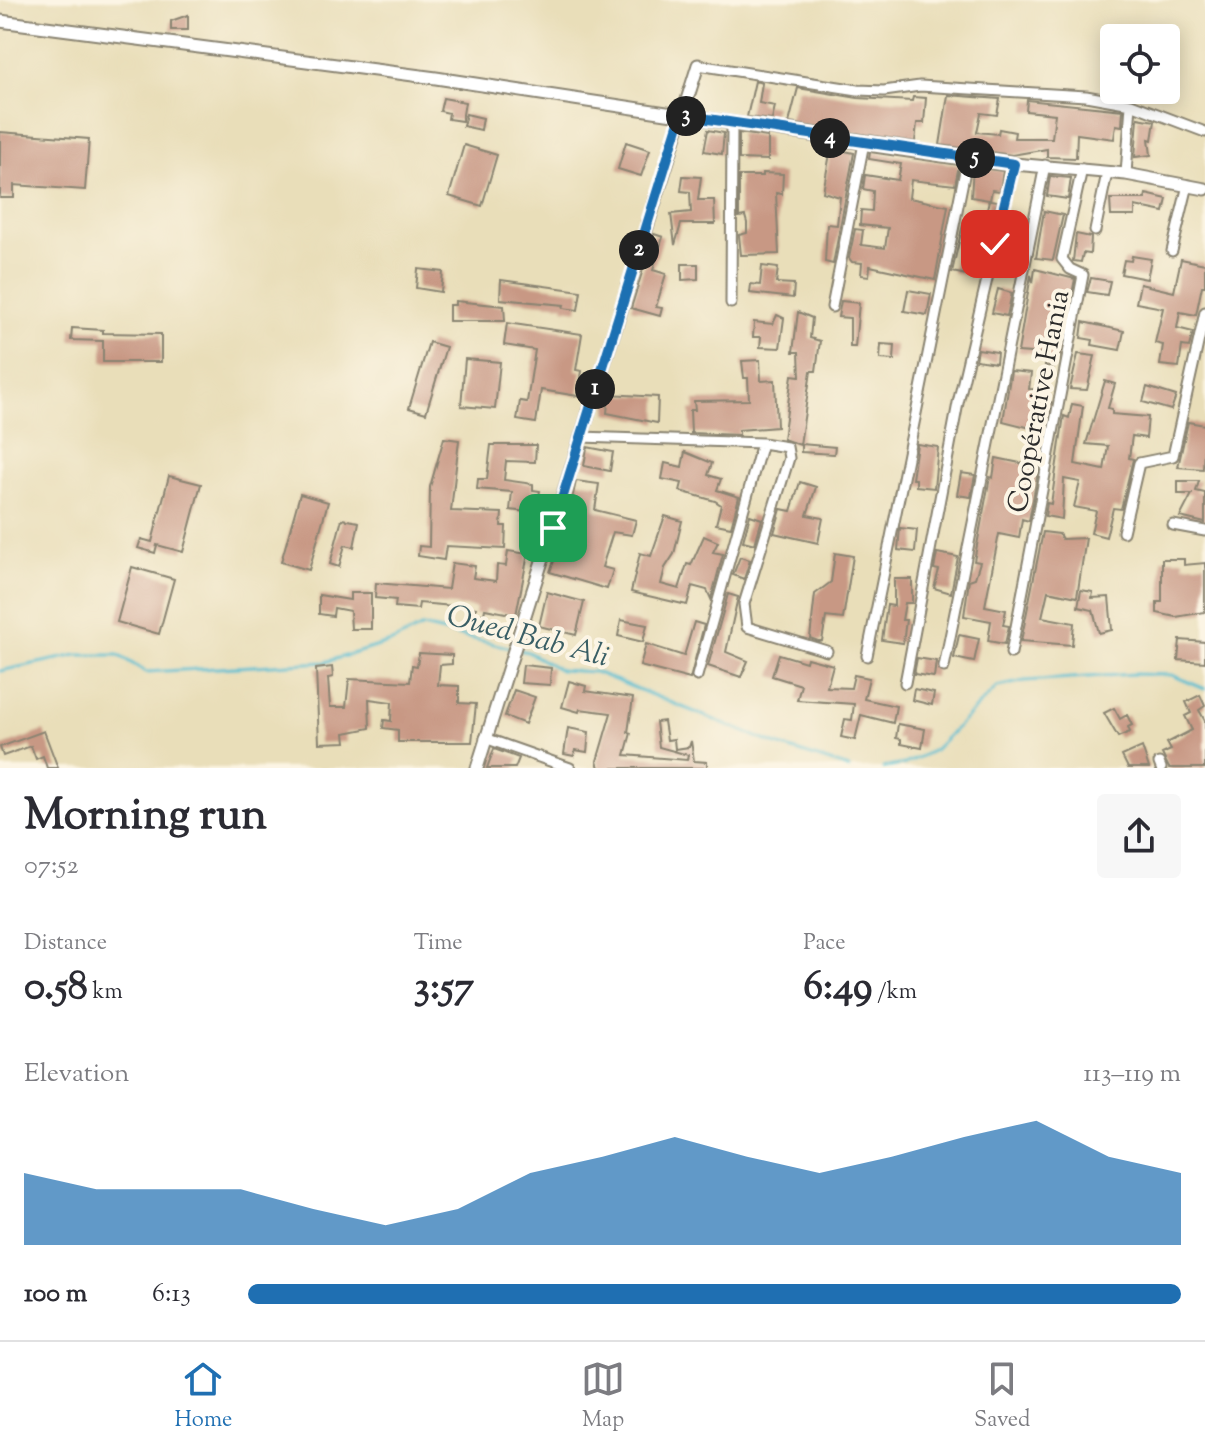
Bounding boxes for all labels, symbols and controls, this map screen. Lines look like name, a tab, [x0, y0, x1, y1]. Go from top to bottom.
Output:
map controls	[1100, 24, 1180, 104]
button: locate	[1100, 24, 1180, 104]
pin: 3	[666, 96, 706, 136]
text: 3	[682, 100, 690, 132]
pin: 4	[810, 118, 850, 158]
text: 4	[824, 122, 836, 154]
pin: 5	[955, 138, 995, 178]
text: 5	[971, 142, 979, 174]
pin	[961, 210, 1029, 278]
icon: check	[973, 222, 1017, 266]
pin: 2	[619, 230, 659, 270]
text: 2	[634, 234, 644, 266]
street label: Coopérative Hania	[999, 286, 1081, 517]
pin: 1	[575, 369, 615, 409]
text: 1	[591, 373, 599, 405]
pin	[519, 494, 587, 562]
icon: arrive	[531, 506, 575, 550]
water label: Oued Bab Ali	[442, 595, 613, 680]
text: Morning run	[24, 786, 267, 849]
button: share	[1097, 794, 1181, 878]
text: 07:52	[24, 848, 79, 885]
text: Distance	[24, 928, 107, 960]
text: Time	[414, 928, 463, 960]
text: Pace	[803, 928, 845, 960]
text: 0.58	[24, 960, 88, 1017]
text: 3:57	[414, 960, 474, 1017]
text: 6:49	[803, 960, 872, 1017]
text: km	[88, 977, 123, 1009]
text: /km	[872, 977, 917, 1009]
text: Elevation	[24, 1056, 129, 1093]
text: 113–119 m	[1083, 1056, 1181, 1093]
text: 100 m	[24, 1276, 87, 1313]
text: 6:13	[152, 1276, 191, 1313]
tab: Home	[174, 1357, 232, 1437]
tab: Map	[581, 1357, 625, 1437]
tab: Saved	[974, 1357, 1031, 1437]

